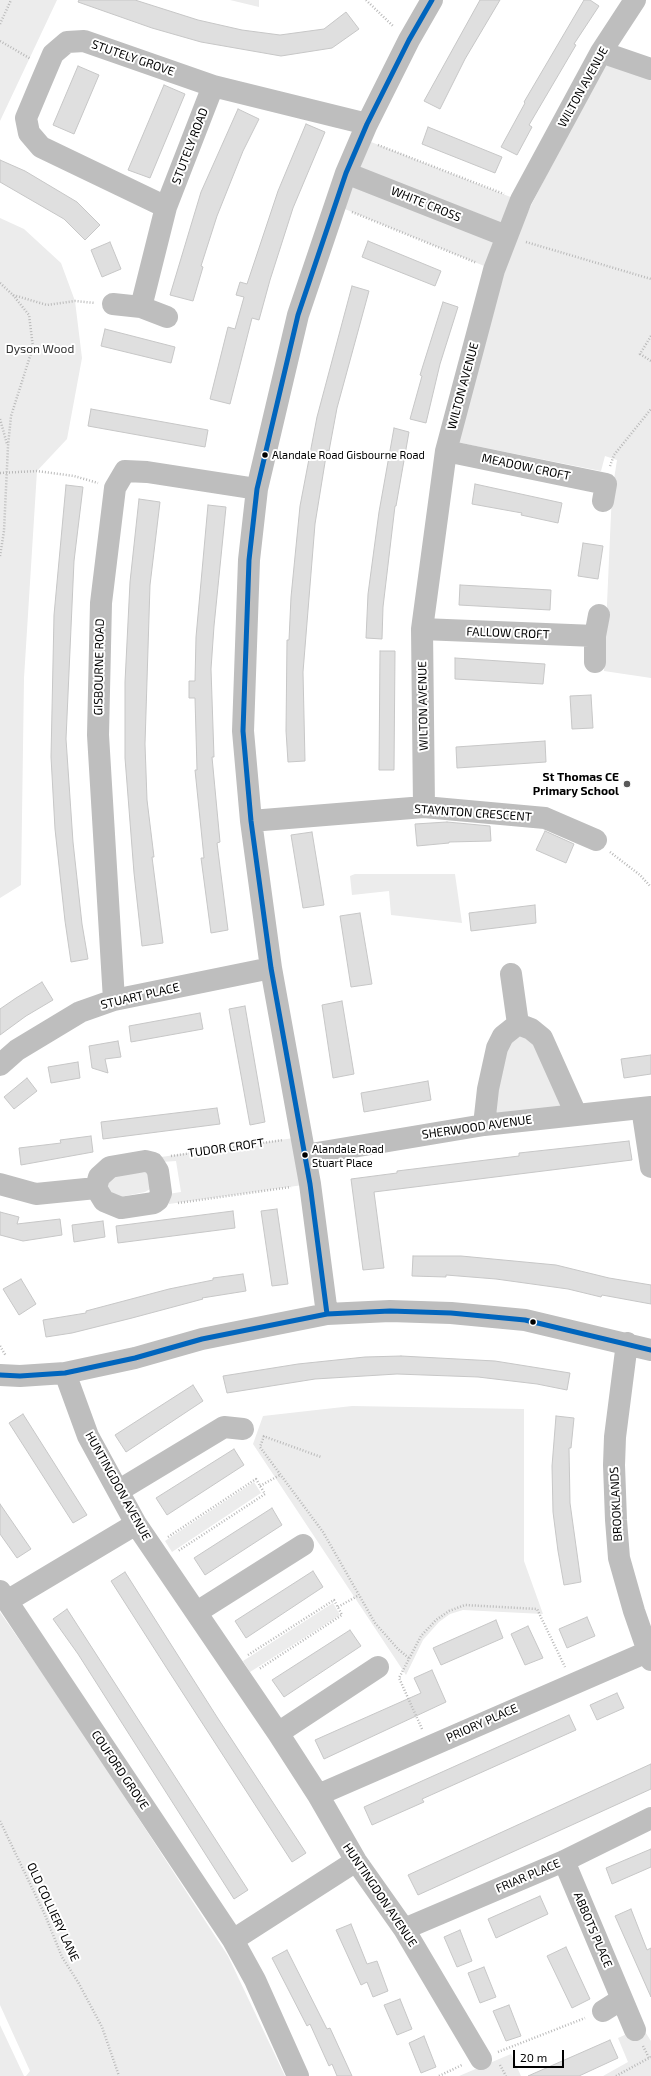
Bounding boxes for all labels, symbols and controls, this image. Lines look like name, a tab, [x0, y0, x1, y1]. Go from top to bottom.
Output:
street label: STUTELY GROVE	[90, 37, 176, 79]
street label: WILTON AVENUE	[555, 44, 611, 130]
street label: STUTELY ROAD	[169, 106, 211, 186]
street label: WHITE CROSS	[389, 183, 463, 225]
street label: WILTON AVENUE	[444, 341, 482, 431]
park label: Dyson Wood	[6, 342, 74, 356]
place label: Alandale Road Gisbourne Road	[272, 448, 425, 462]
marker: Alandale Road Gisbourne Road	[260, 450, 270, 460]
street label: MEADOW CROFT	[480, 451, 572, 483]
street label: GISBOURNE ROAD	[91, 618, 107, 716]
street label: FALLOW CROFT	[466, 624, 550, 642]
street label: WILTON AVENUE	[415, 661, 431, 751]
place label: St Thomas CE Primary School	[533, 770, 619, 798]
marker: St Thomas CE Primary School	[622, 779, 632, 789]
street label: STAYNTON CRESCENT	[414, 802, 532, 824]
street label: STUART PLACE	[99, 980, 181, 1012]
street label: SHERWOOD AVENUE	[421, 1112, 533, 1142]
street label: TUDOR CROFT	[187, 1136, 265, 1160]
place label: Alandale Road Stuart Place	[312, 1142, 384, 1168]
marker: Alandale Road Stuart Place	[300, 1150, 310, 1160]
unlabelled marker	[528, 1317, 538, 1327]
street label: HUNTINGDON AVENUE	[82, 1429, 154, 1543]
street label: BROOKLANDS	[607, 1466, 625, 1542]
street label: PRIORY PLACE	[444, 1701, 520, 1745]
street label: COUFORD GROVE	[88, 1728, 152, 1812]
street label: HUNTINGDON AVENUE	[340, 1840, 420, 1950]
street label: FRIAR PLACE	[494, 1856, 562, 1896]
street label: OLD COLLIERY LANE	[24, 1860, 82, 1964]
street label: ABBOTS PLACE	[571, 1890, 615, 1970]
scale bar	[515, 2042, 566, 2068]
text: 20 m	[520, 2050, 547, 2064]

